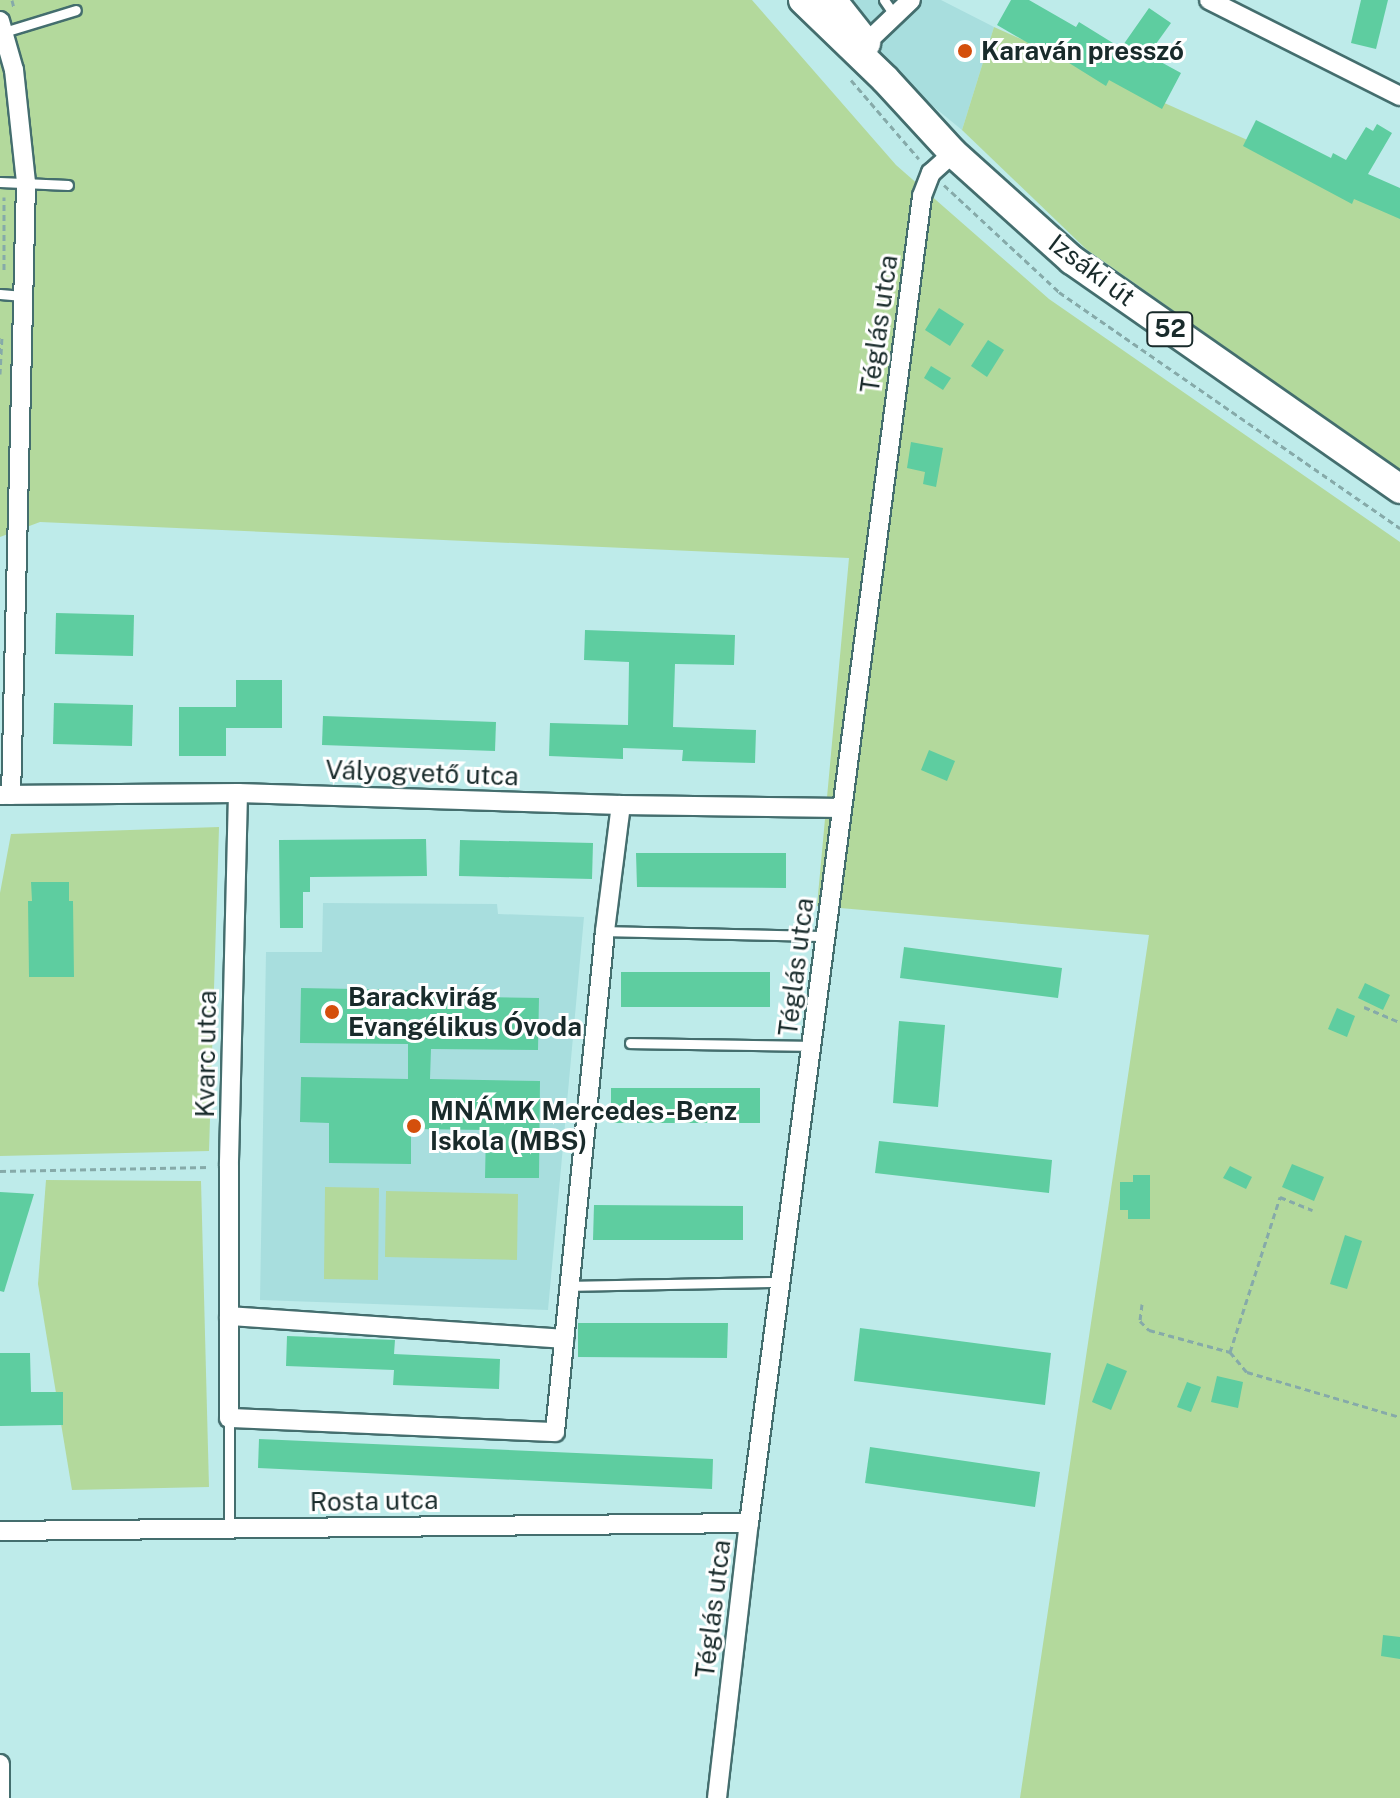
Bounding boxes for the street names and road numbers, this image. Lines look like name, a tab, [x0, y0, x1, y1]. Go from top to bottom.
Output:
street label: Izsáki út	[1043, 227, 1141, 313]
street label: Téglás utca	[854, 253, 904, 395]
road number: 52	[1146, 309, 1194, 349]
street label: Vályogvető utca	[325, 754, 519, 792]
street label: Téglás utca	[772, 896, 820, 1038]
street label: Kvarc utca	[189, 990, 223, 1118]
street label: Rosta utca	[309, 1484, 439, 1518]
street label: Téglás utca	[689, 1538, 737, 1680]

